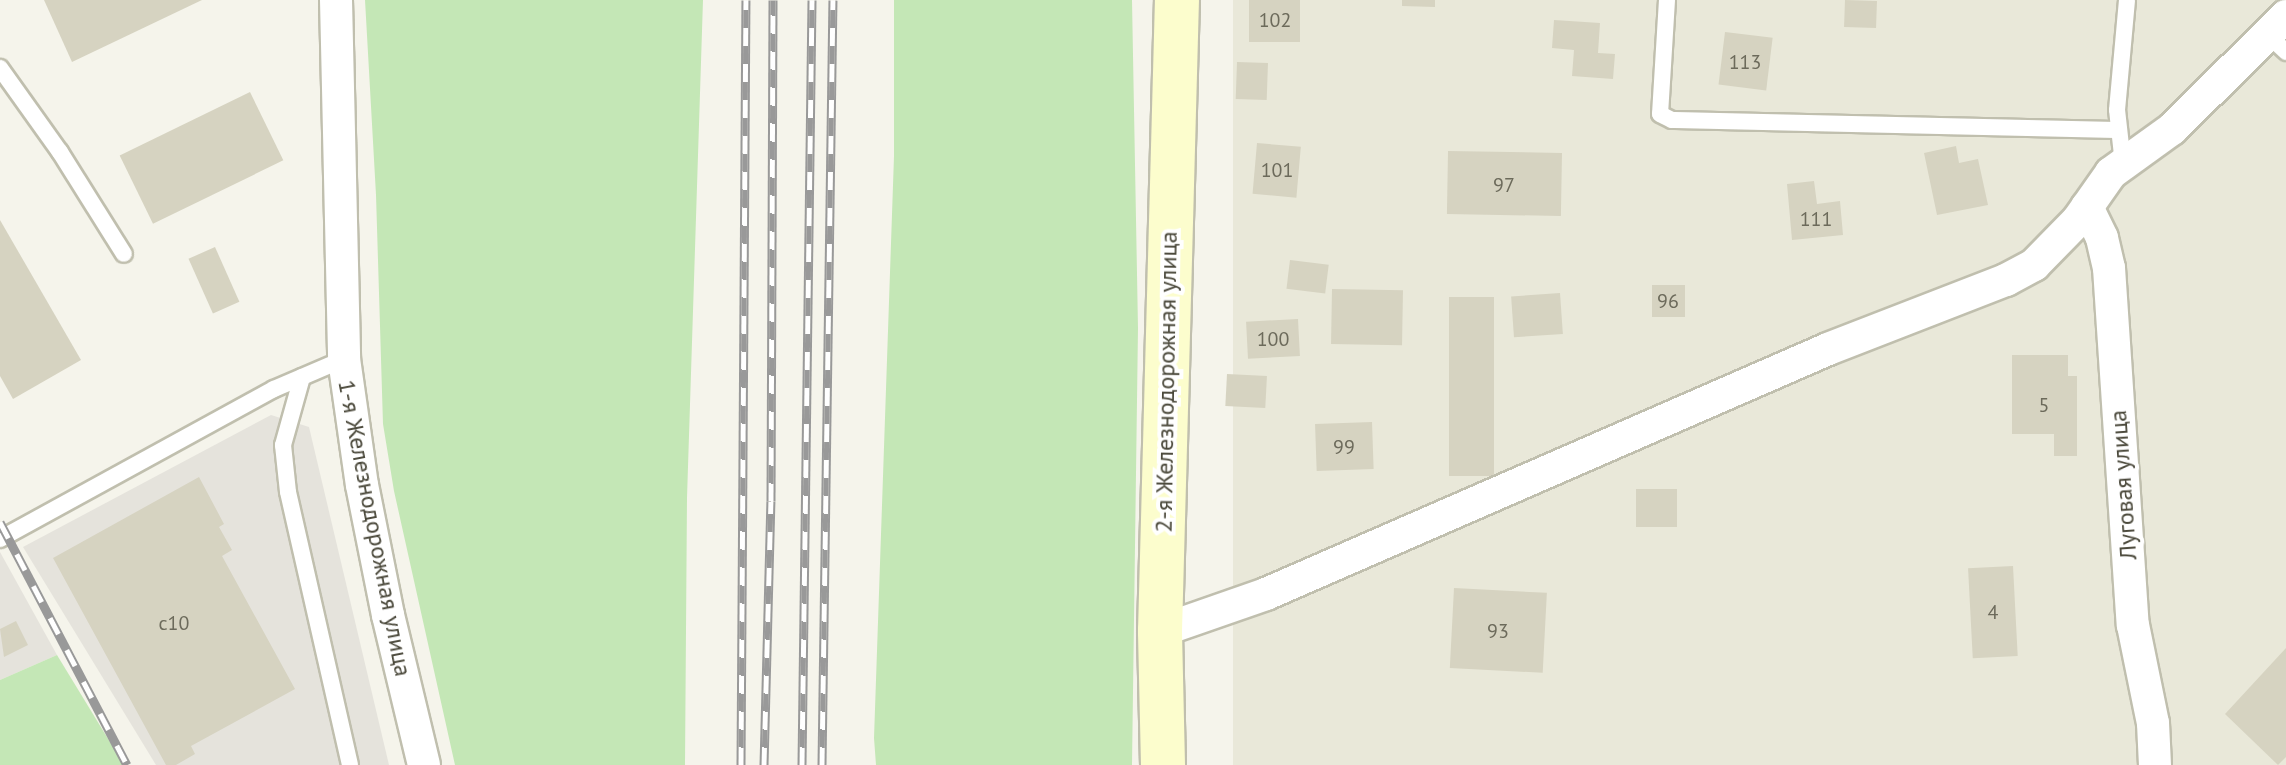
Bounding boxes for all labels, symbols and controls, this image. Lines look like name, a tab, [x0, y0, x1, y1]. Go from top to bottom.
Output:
house number: 102	[1259, 8, 1291, 32]
house number: 113	[1729, 50, 1761, 74]
house number: 101	[1261, 158, 1293, 182]
house number: 97	[1493, 173, 1515, 197]
house number: 111	[1800, 207, 1832, 231]
street label: 2-я Железнодорожная улица	[1149, 231, 1183, 533]
house number: 96	[1657, 289, 1679, 313]
house number: 100	[1257, 327, 1289, 351]
street label: 1-я Железнодорожная улица	[332, 377, 418, 679]
house number: 5	[2039, 393, 2049, 417]
street label: Луговая улица	[2103, 409, 2143, 561]
house number: 99	[1333, 435, 1355, 459]
house number: 4	[1988, 600, 1998, 624]
house number: с10	[159, 611, 189, 635]
house number: 93	[1487, 619, 1509, 643]

